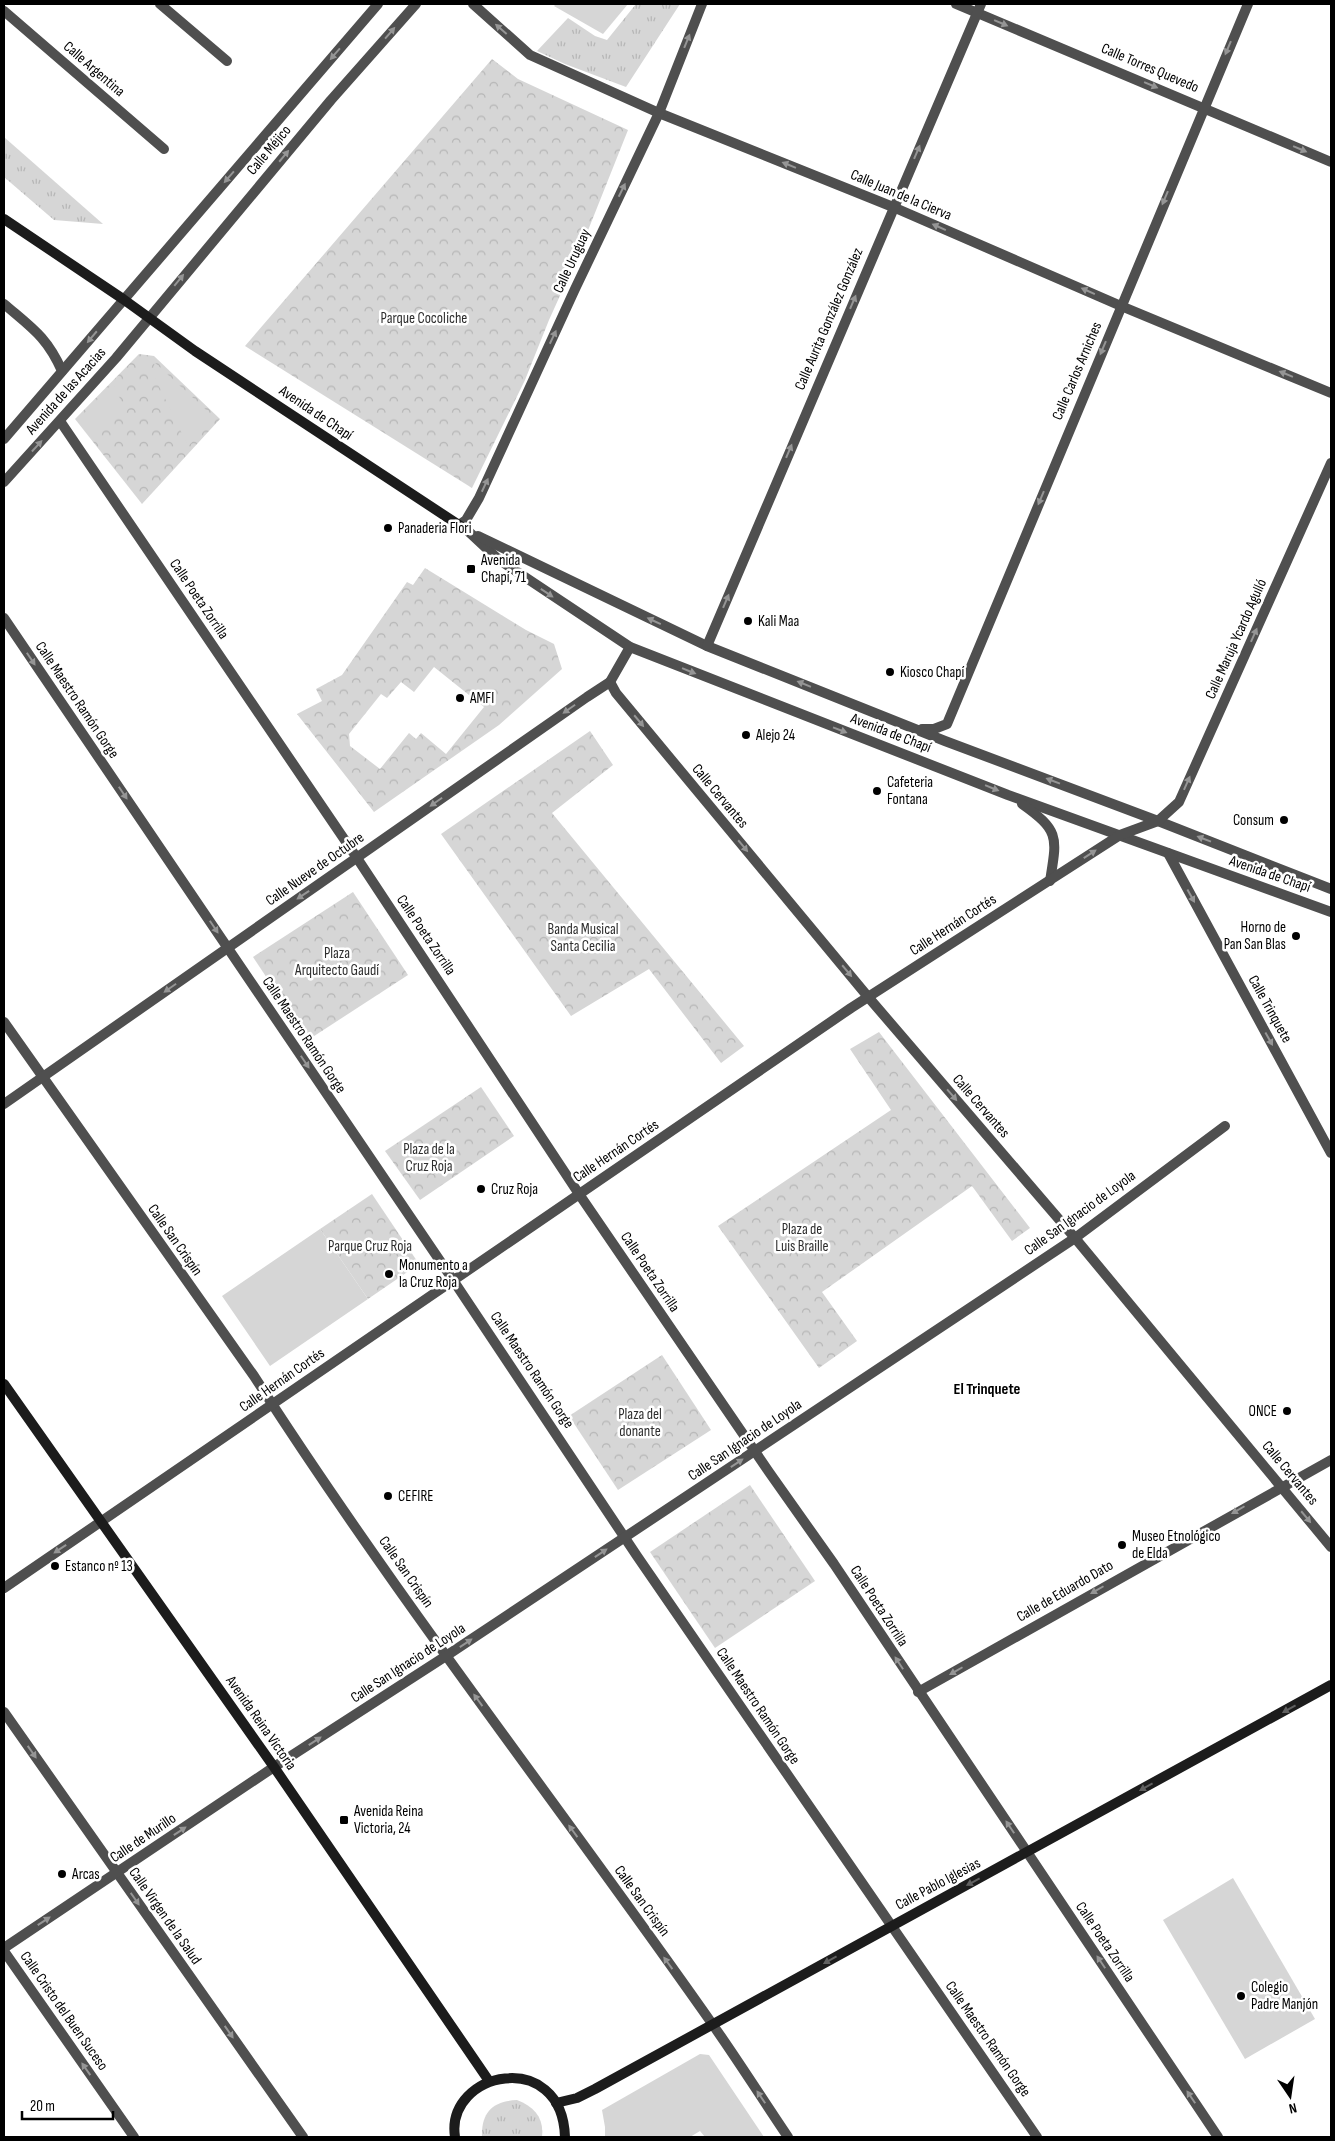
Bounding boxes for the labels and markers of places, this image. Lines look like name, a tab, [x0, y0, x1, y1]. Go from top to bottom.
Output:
place label: Panaderia Flori	[398, 519, 472, 538]
marker: Panaderia Flori	[382, 522, 394, 534]
place label: Avenida Chapí, 71	[480, 551, 527, 587]
marker: Avenida Chapí, 71	[465, 563, 477, 575]
place label: Kali Maa	[758, 612, 799, 631]
marker: Kali Maa	[742, 615, 754, 627]
place label: Kiosco Chapí	[900, 663, 964, 682]
marker: Kiosco Chapí	[884, 666, 896, 678]
place label: AMFI	[469, 689, 494, 708]
marker: AMFI	[454, 692, 466, 704]
place label: Alejo 24	[755, 726, 795, 745]
marker: Alejo 24	[740, 729, 752, 741]
place label: Cafeteria Fontana	[887, 773, 933, 809]
marker: Cafeteria Fontana	[871, 785, 883, 797]
place label: Consum	[1233, 811, 1274, 830]
marker: Consum	[1278, 814, 1290, 826]
place label: Horno de Pan San Blas	[1224, 918, 1286, 954]
marker: Horno de Pan San Blas	[1290, 930, 1302, 942]
place label: Cruz Roja	[491, 1180, 538, 1199]
marker: Cruz Roja	[475, 1183, 487, 1195]
place label: Monumento a la Cruz Roja	[399, 1256, 468, 1292]
marker: Monumento a la Cruz Roja	[383, 1268, 395, 1280]
place label: ONCE	[1248, 1402, 1277, 1421]
marker: ONCE	[1281, 1405, 1293, 1417]
place label: CEFIRE	[398, 1487, 434, 1506]
marker: CEFIRE	[382, 1490, 394, 1502]
place label: Museo Etnológico de Elda	[1132, 1527, 1221, 1563]
marker: Museo Etnológico de Elda	[1116, 1539, 1128, 1551]
place label: Estanco nº 13	[65, 1557, 133, 1576]
marker: Estanco nº 13	[49, 1560, 61, 1572]
place label: Avenida Reina Victoria, 24	[353, 1802, 424, 1838]
marker: Avenida Reina Victoria, 24	[338, 1814, 350, 1826]
place label: Arcas	[71, 1865, 100, 1884]
marker: Arcas	[56, 1868, 68, 1880]
place label: Colegio Padre Manjón	[1251, 1978, 1318, 2014]
marker: Colegio Padre Manjón	[1235, 1990, 1247, 2002]

